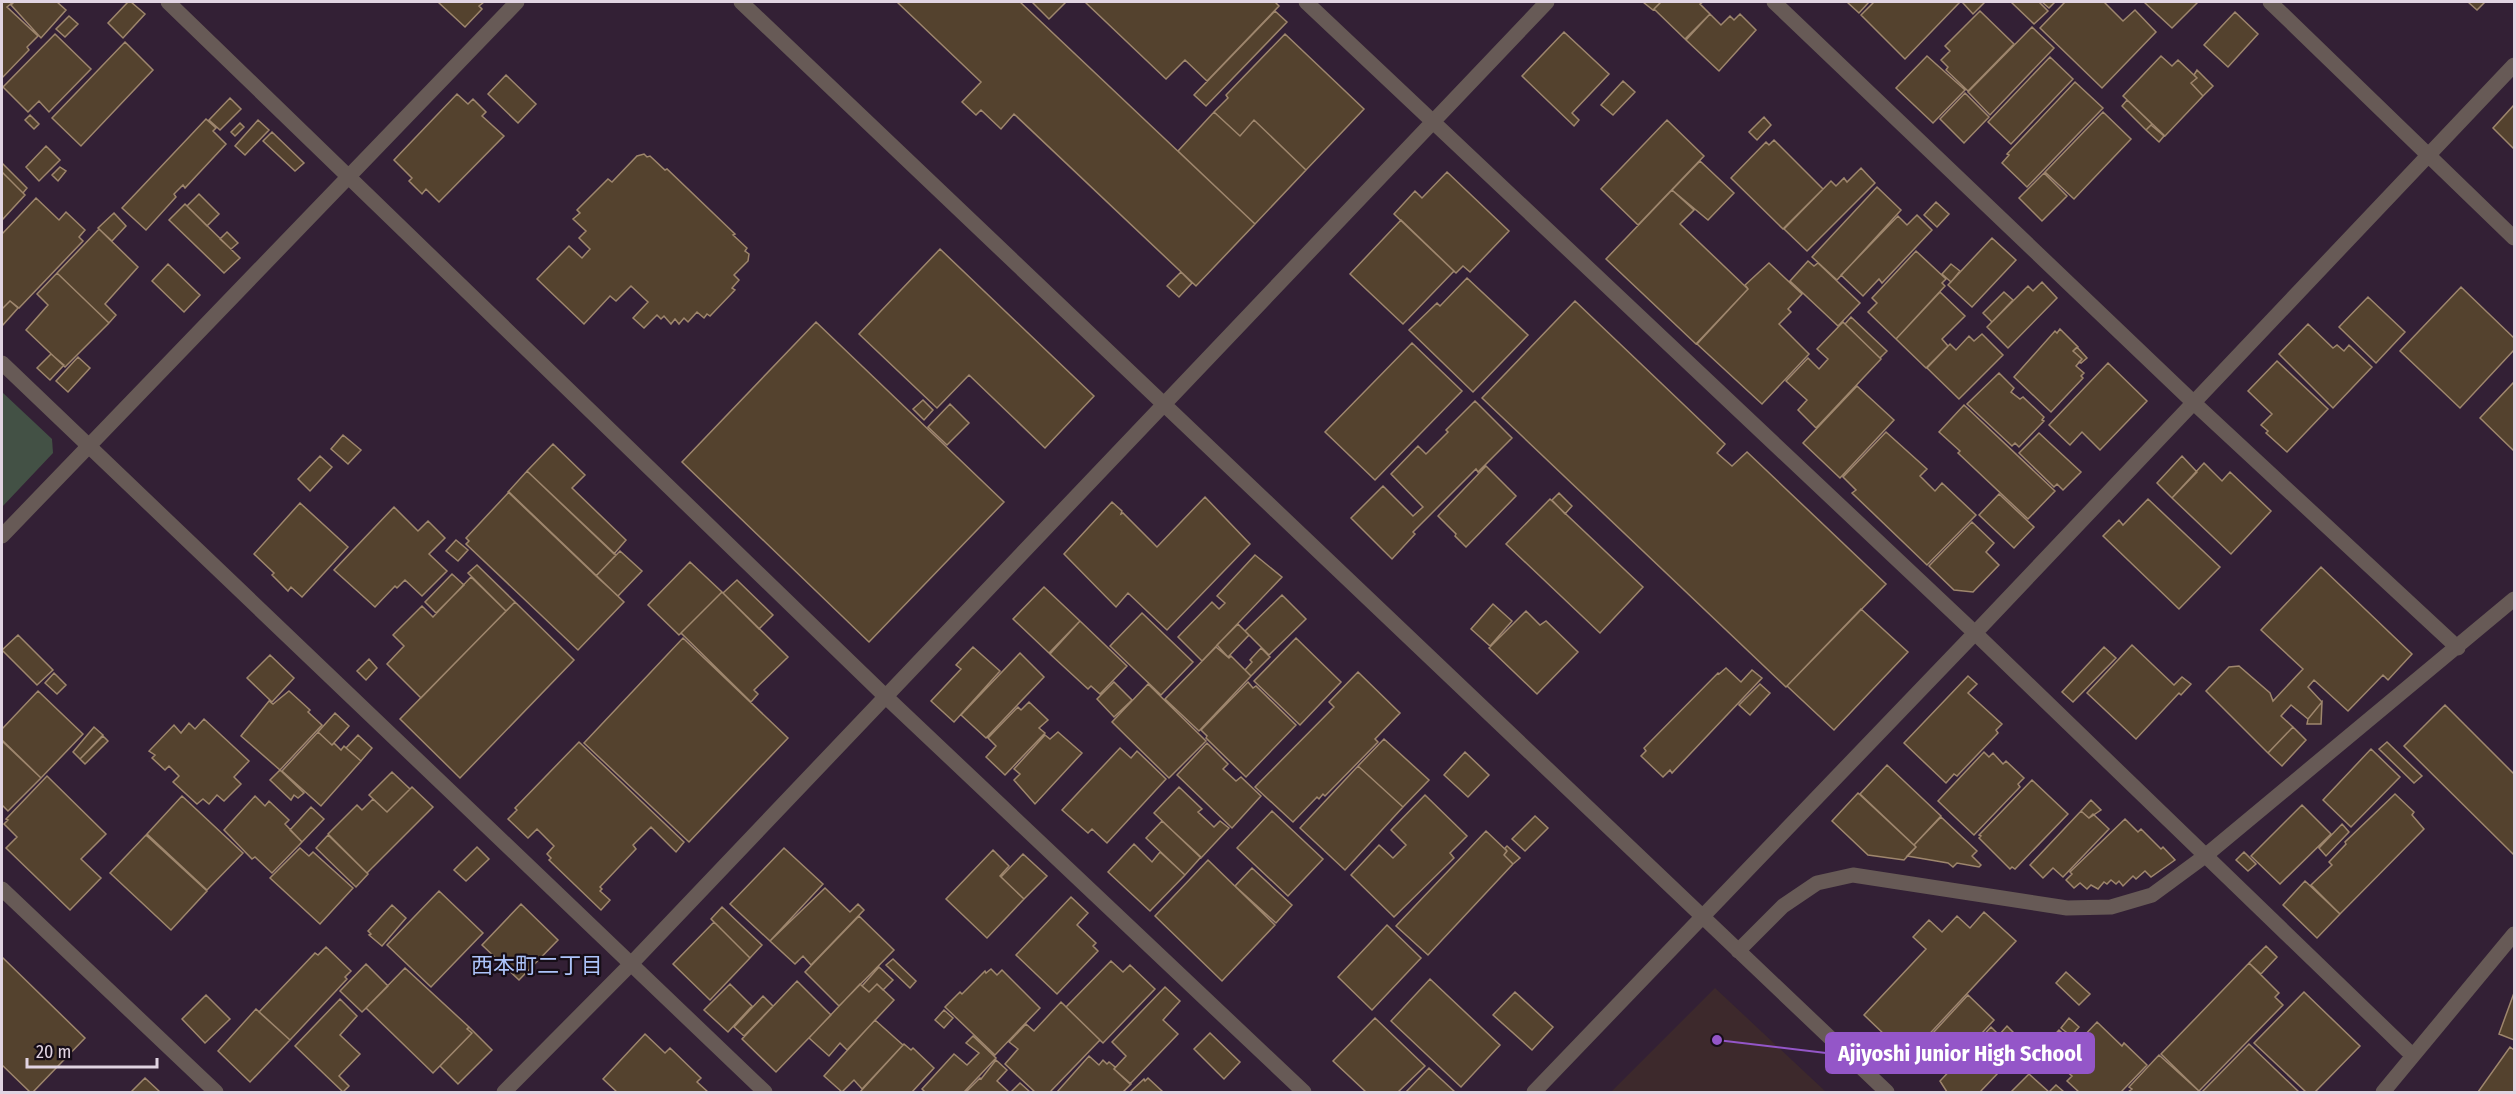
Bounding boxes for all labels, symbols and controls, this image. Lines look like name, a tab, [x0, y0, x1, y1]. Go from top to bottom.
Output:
district label: 西本町二丁目	[471, 952, 603, 979]
scale bar	[27, 1031, 158, 1069]
callout: Ajiyoshi Junior High School	[1826, 1033, 2094, 1073]
text: Ajiyoshi Junior High School	[1837, 1040, 2083, 1067]
text: 20 m	[36, 1041, 71, 1063]

